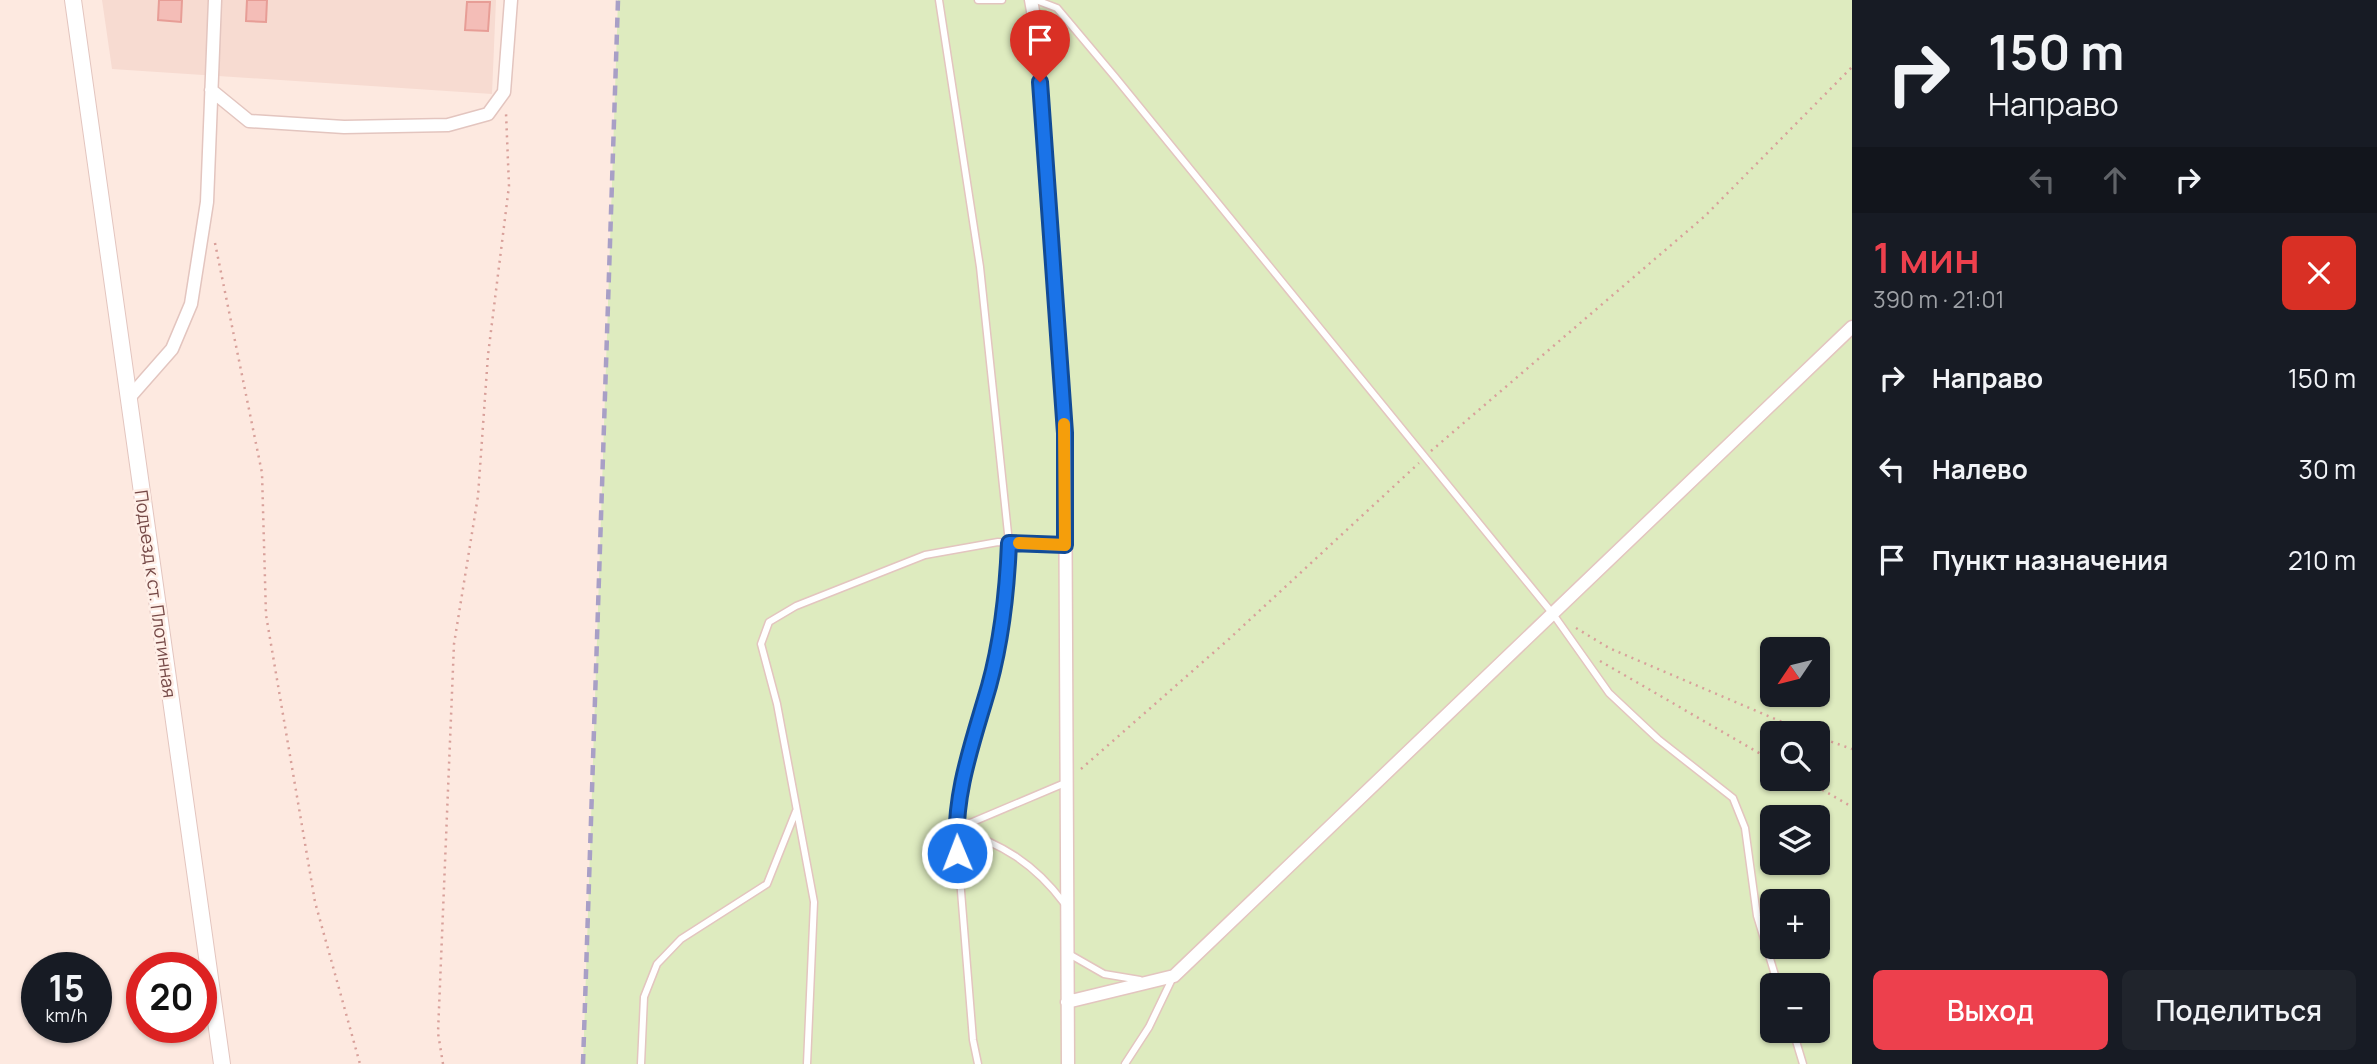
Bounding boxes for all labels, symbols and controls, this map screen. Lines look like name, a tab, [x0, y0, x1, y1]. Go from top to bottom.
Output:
pin	[1010, 10, 1070, 82]
text: 150 m	[1988, 18, 2124, 85]
icon: arrive	[1021, 21, 1059, 59]
icon: right	[1873, 28, 1964, 119]
text: Направо	[1988, 82, 2119, 126]
icon: left	[2023, 161, 2061, 199]
icon: ahead	[2096, 161, 2134, 199]
icon: right	[2169, 161, 2207, 199]
text: 1 мин	[1873, 228, 1980, 286]
button: close	[2282, 236, 2356, 310]
text: 390 m · 21:01	[1873, 283, 2005, 315]
icon: right	[1873, 359, 1911, 397]
text: Направо	[1932, 360, 2043, 396]
text: 150 m	[2288, 360, 2356, 396]
icon: left	[1873, 450, 1911, 488]
text: Налево	[1932, 451, 2028, 487]
text: 30 m	[2299, 451, 2356, 487]
street label: Подъезд к ст. Плотинная	[130, 488, 182, 699]
icon: arrive	[1873, 541, 1911, 579]
text: Пункт назначения	[1932, 542, 2168, 578]
text: 210 m	[2288, 542, 2356, 578]
north arrow	[1760, 637, 1830, 707]
map controls	[1760, 637, 1830, 1043]
button: search	[1760, 721, 1830, 791]
button: layers	[1760, 805, 1830, 875]
position arrow	[920, 816, 994, 890]
button: +	[1760, 889, 1830, 959]
speed limit sign: 20	[126, 952, 217, 1043]
text: 15	[49, 964, 84, 1012]
button: Выход	[1873, 970, 2108, 1050]
button: Поделиться	[2122, 970, 2356, 1050]
button: −	[1760, 973, 1830, 1043]
text: km/h	[46, 1003, 87, 1027]

